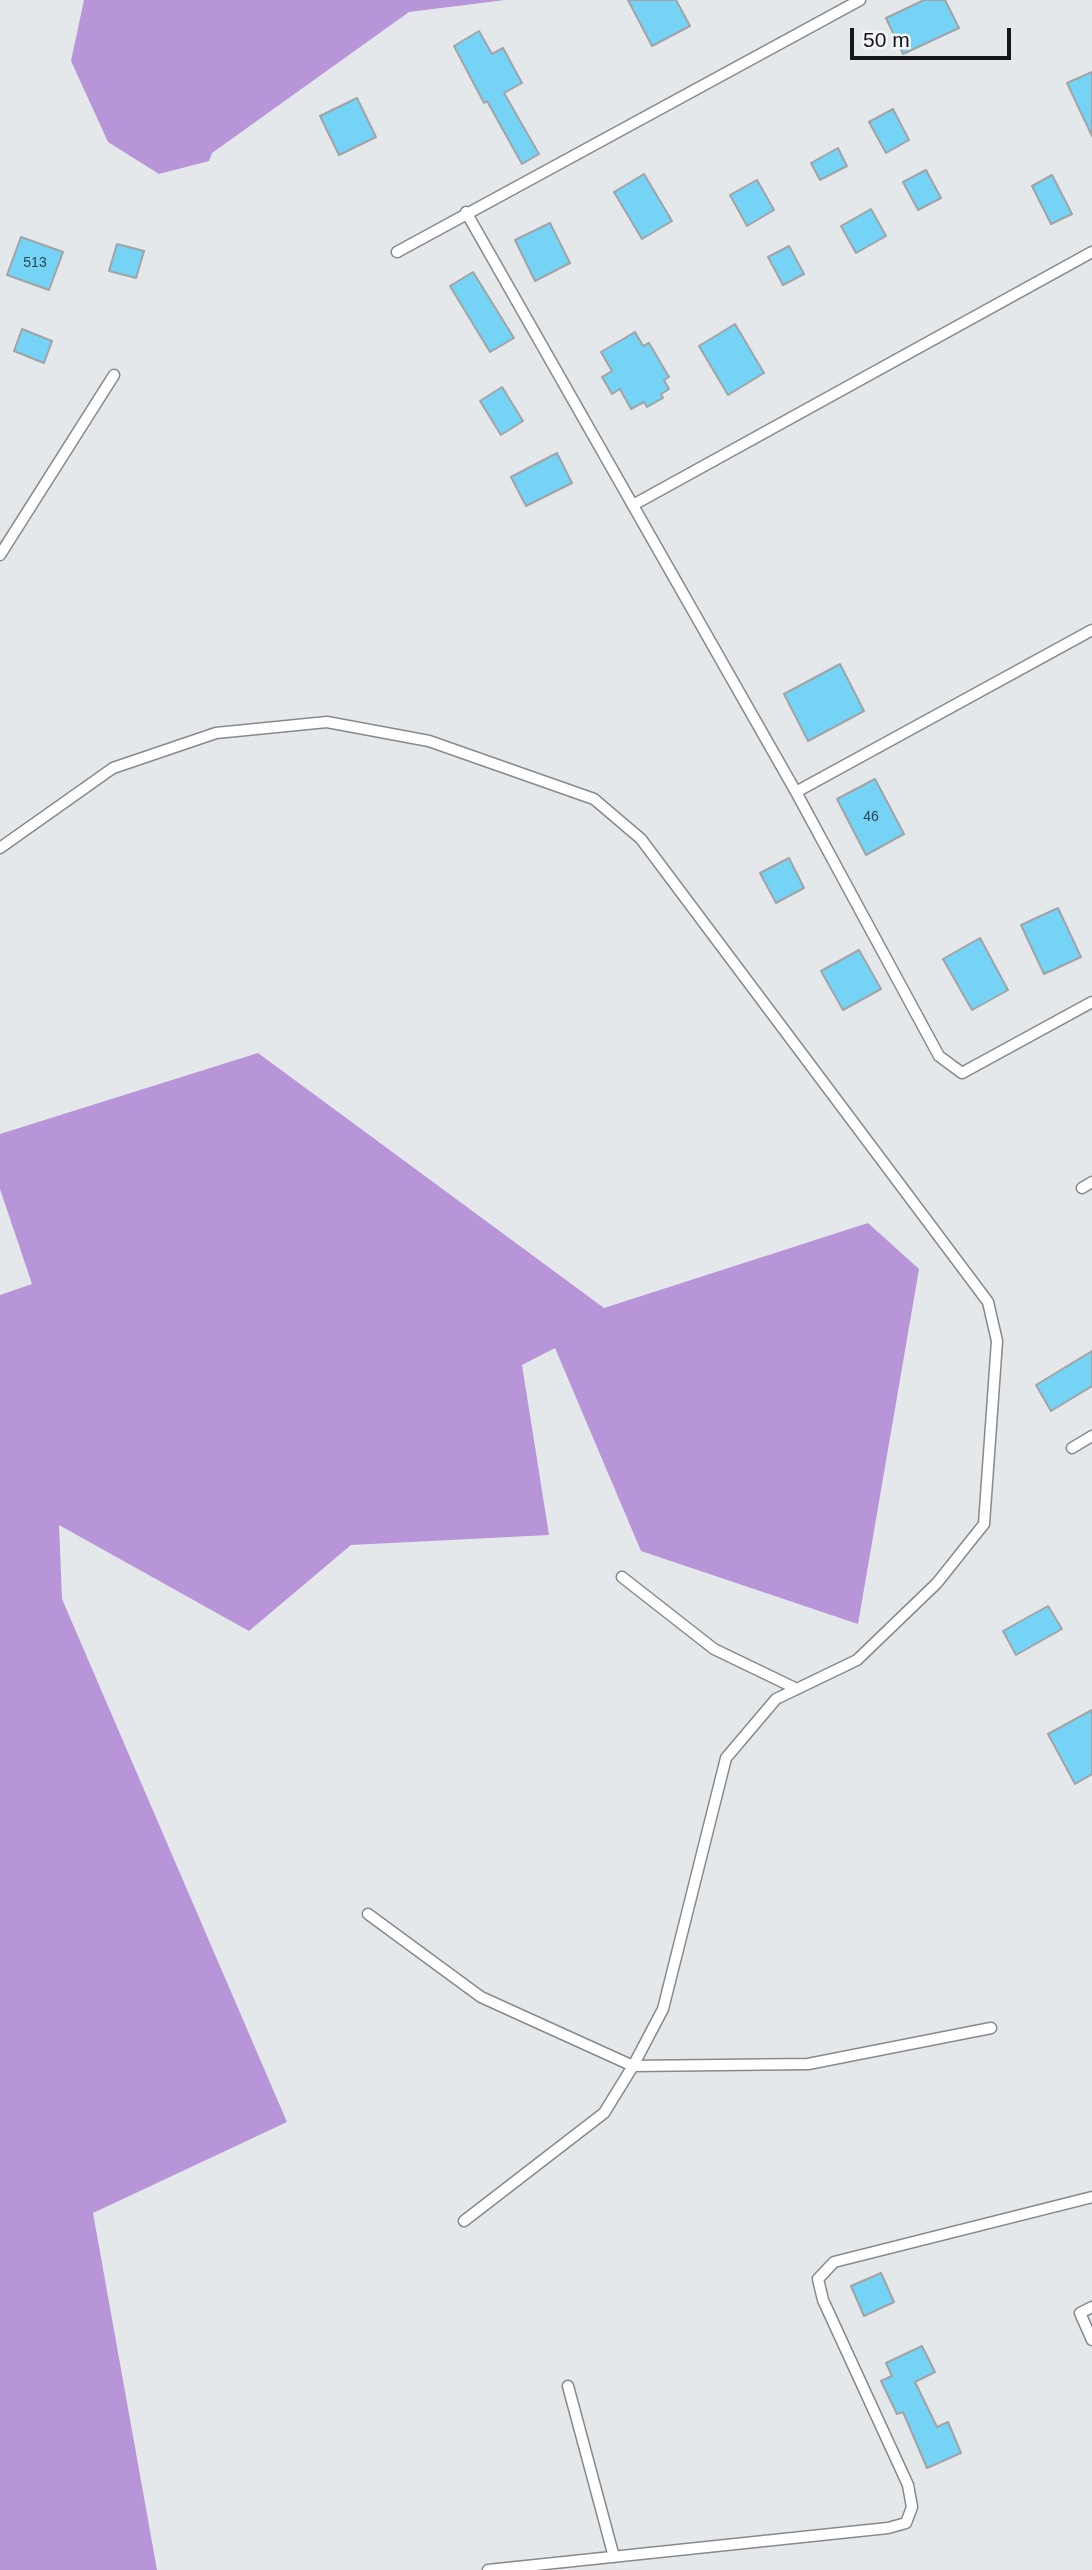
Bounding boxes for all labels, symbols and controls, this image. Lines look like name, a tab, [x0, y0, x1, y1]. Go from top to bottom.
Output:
scale bar	[854, 14, 1015, 58]
text: 50 m	[863, 28, 910, 51]
house number: 513	[23, 255, 47, 271]
house number: 46	[863, 809, 879, 825]

